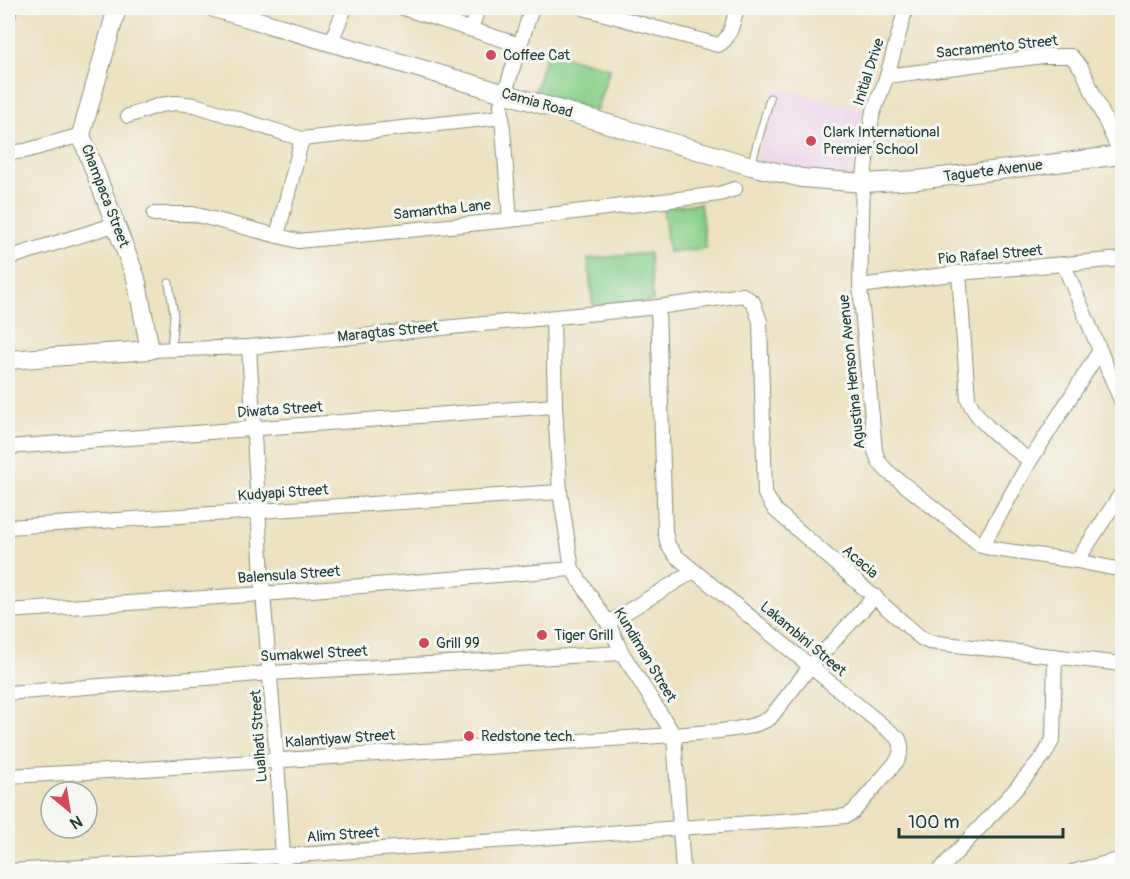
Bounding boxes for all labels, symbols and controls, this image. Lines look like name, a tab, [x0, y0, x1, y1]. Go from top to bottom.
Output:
street label: Sacramento Street	[935, 31, 1060, 63]
street label: Initial Drive	[849, 35, 889, 108]
place label: Coffee Cat	[503, 46, 571, 65]
marker: Coffee Cat	[484, 48, 498, 62]
street label: Camia Road	[499, 84, 575, 122]
place label: Clark International Premier School	[823, 123, 940, 159]
marker: Clark International Premier School	[804, 134, 818, 148]
street label: Champaca Street	[77, 142, 134, 251]
street label: Taguete Avenue	[942, 155, 1044, 187]
street label: Samantha Lane	[392, 195, 492, 225]
street label: Pio Rafael Street	[937, 241, 1044, 269]
street label: Agustina Henson Avenue	[834, 293, 870, 450]
street label: Maragtas Street	[337, 317, 440, 347]
street label: Diwata Street	[237, 397, 324, 422]
street label: Kudyapi Street	[237, 480, 330, 506]
street label: Acacia	[838, 541, 882, 583]
street label: Balensula Street	[237, 562, 342, 588]
street label: Lakambini Street	[756, 597, 851, 681]
street label: Kundiman Street	[609, 604, 681, 707]
place label: Tiger Grill	[554, 626, 614, 645]
marker: Tiger Grill	[535, 628, 549, 642]
place label: Grill 99	[436, 634, 480, 653]
marker: Grill 99	[417, 636, 431, 650]
street label: Sumakwel Street	[260, 642, 369, 666]
street label: Lualhati Street	[246, 688, 272, 783]
street label: Kalantiyaw Street	[284, 726, 397, 752]
place label: Redstone tech.	[481, 727, 576, 746]
marker: Redstone tech.	[462, 729, 476, 743]
north arrow	[39, 780, 99, 840]
scale bar	[899, 801, 1062, 839]
text: N	[66, 811, 86, 834]
text: 100 m	[908, 811, 960, 834]
street label: Alim Street	[306, 823, 381, 847]

